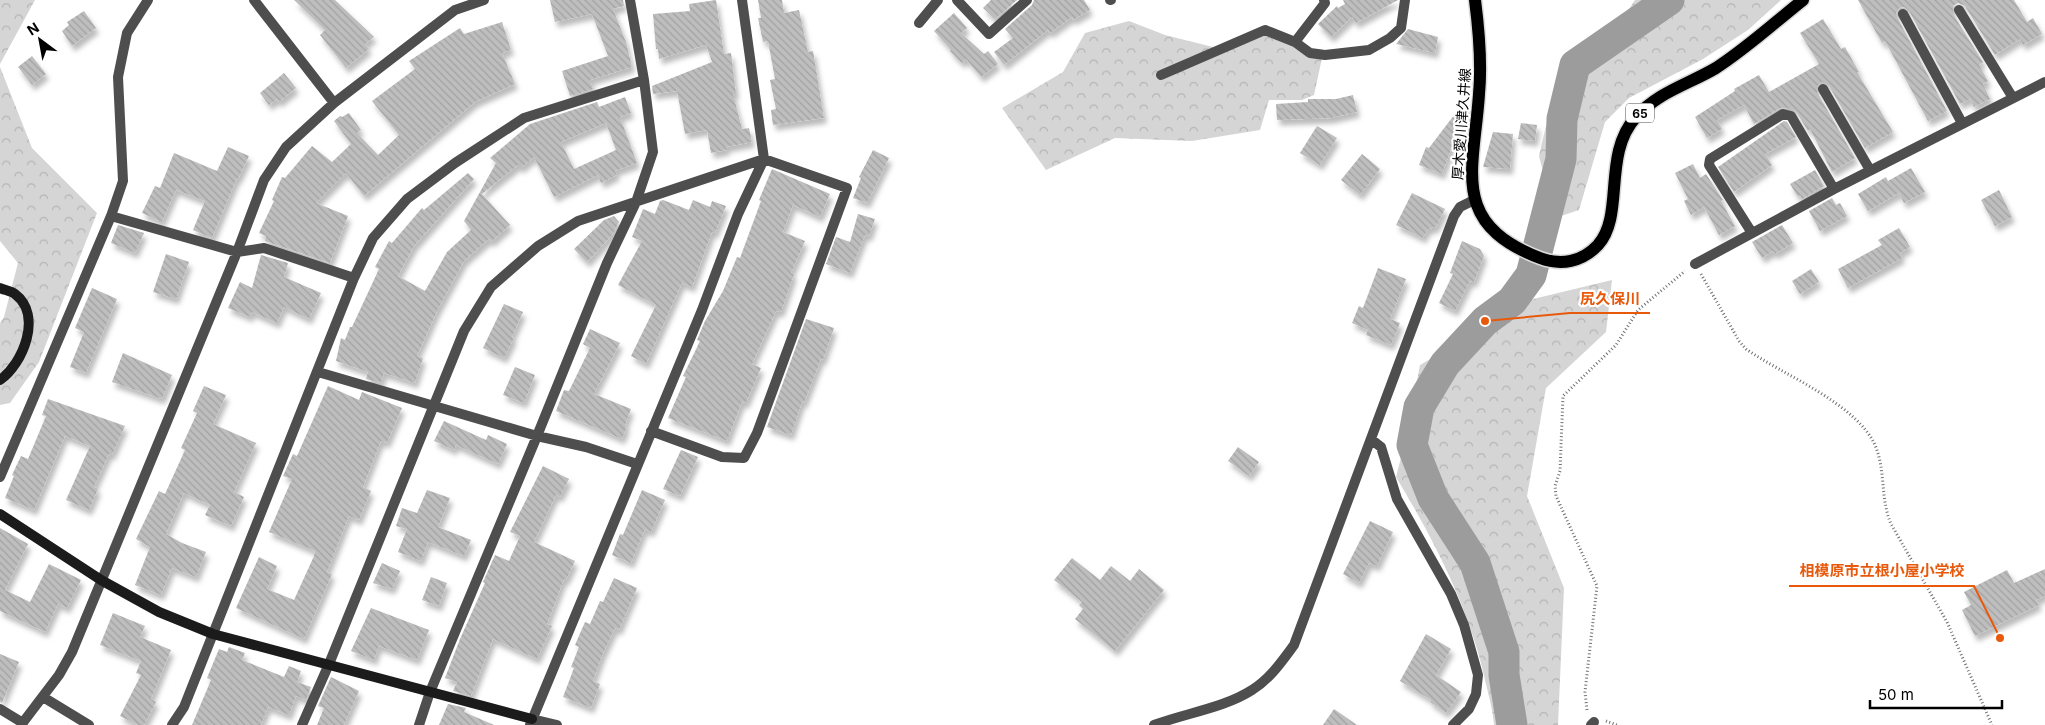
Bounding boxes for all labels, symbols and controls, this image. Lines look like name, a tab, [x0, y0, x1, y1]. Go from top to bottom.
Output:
north arrow	[15, 15, 65, 65]
text: N	[24, 19, 42, 39]
street label: 厚木愛川津久井線	[1449, 68, 1473, 180]
road number: 65	[1626, 104, 1654, 122]
callout: 尻久保川	[1570, 283, 1650, 313]
text: 尻久保川	[1580, 289, 1640, 308]
callout: 相模原市立根小屋小学校	[1789, 556, 1974, 586]
text: 相模原市立根小屋小学校	[1799, 561, 1965, 580]
scale bar	[1870, 678, 2002, 710]
text: 50 m	[1878, 685, 1914, 704]

